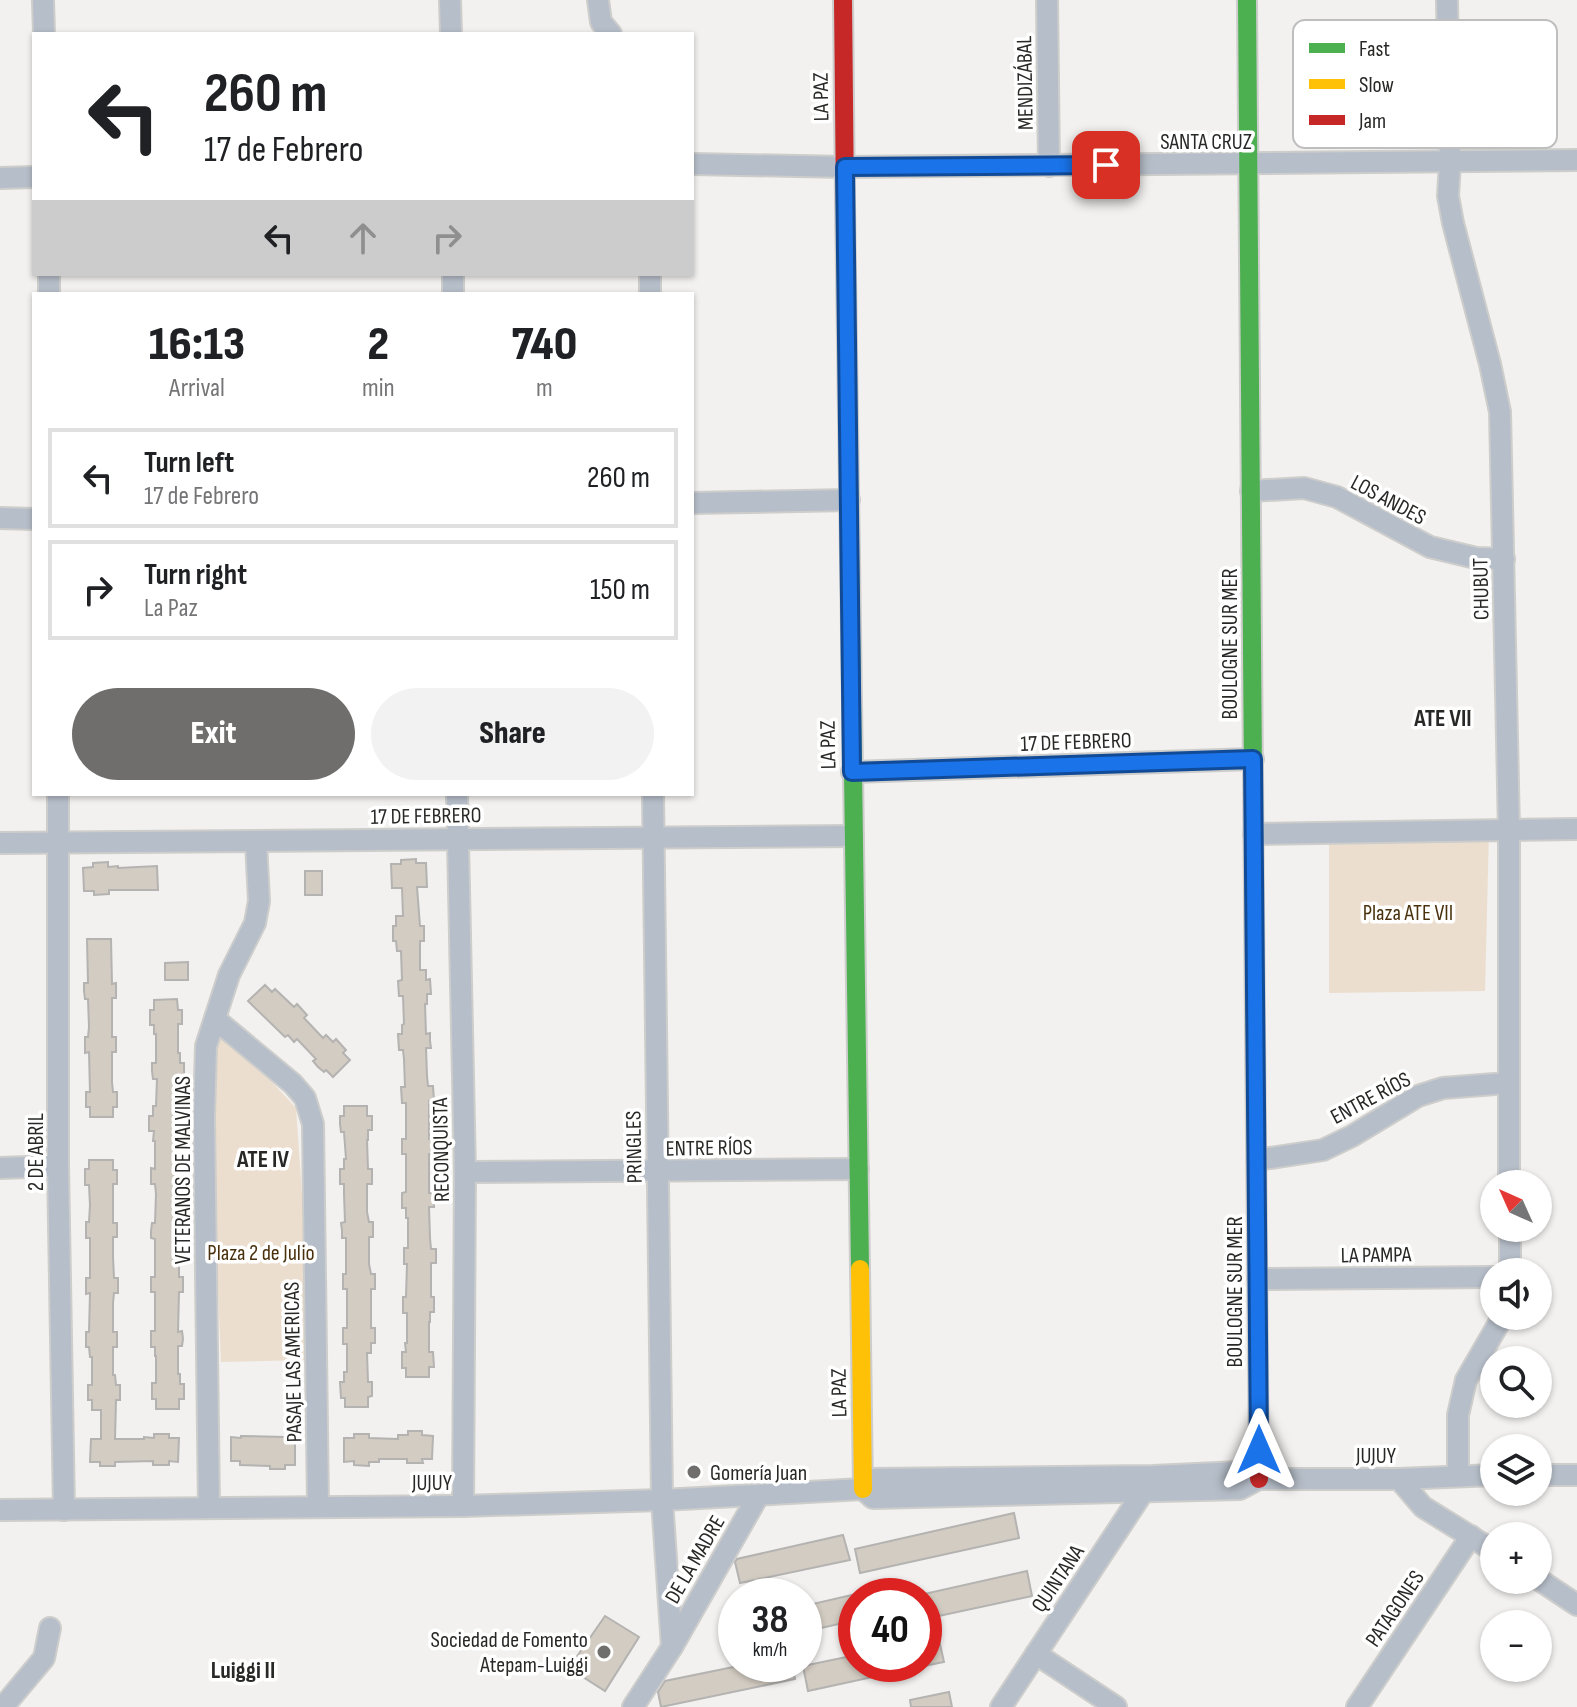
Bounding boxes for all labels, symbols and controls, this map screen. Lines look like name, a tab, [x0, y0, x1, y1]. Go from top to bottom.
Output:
legend	[1293, 20, 1557, 148]
street label: MENDIZÁBAL	[1011, 36, 1040, 130]
text: Fast	[1359, 36, 1390, 63]
text: 260 m	[204, 61, 327, 128]
icon: left	[72, 64, 176, 168]
street label: LA PAZ	[808, 72, 835, 122]
text: Slow	[1359, 72, 1394, 99]
text: Jam	[1358, 108, 1386, 135]
text: 17 de Febrero	[204, 129, 363, 172]
street label: SANTA CRUZ	[1160, 129, 1252, 156]
pin	[1072, 131, 1140, 199]
icon: arrive	[1084, 143, 1128, 187]
icon: left	[257, 216, 301, 260]
icon: ahead	[341, 216, 385, 260]
icon: right	[425, 216, 469, 260]
text: 16:13	[149, 316, 245, 373]
text: 2	[368, 316, 389, 373]
text: 740	[511, 316, 577, 373]
text: Arrival	[169, 373, 225, 404]
text: min	[362, 373, 395, 404]
text: m	[536, 373, 553, 404]
text: Turn left	[144, 445, 234, 481]
icon: left	[76, 456, 120, 500]
text: 260 m	[587, 460, 650, 496]
street label: LOS ANDES	[1346, 469, 1431, 531]
text: 17 de Febrero	[144, 481, 259, 512]
text: Turn right	[144, 557, 247, 593]
street label: CHUBUT	[1467, 558, 1496, 620]
icon: right	[76, 568, 120, 612]
street label: BOULOGNE SUR MER	[1217, 568, 1244, 720]
text: 150 m	[590, 572, 650, 608]
text: La Paz	[144, 593, 198, 624]
button: Exit	[72, 688, 355, 780]
button: Share	[371, 688, 654, 780]
district label: ATE VII	[1413, 704, 1472, 733]
street label: LA PAZ	[815, 720, 842, 770]
street label: 17 DE FEBRERO	[1020, 727, 1132, 758]
street label: 17 DE FEBRERO	[370, 802, 482, 831]
park label: Plaza ATE VII	[1363, 900, 1453, 927]
street label: ENTRE RÍOS	[1326, 1066, 1415, 1131]
street label: VETERANOS DE MALVINAS	[170, 1076, 197, 1264]
street label: RECONQUISTA	[427, 1097, 456, 1202]
street label: PRINGLES	[620, 1110, 649, 1184]
street label: 2 DE ABRIL	[23, 1113, 50, 1191]
street label: ENTRE RÍOS	[665, 1134, 753, 1163]
district label: ATE IV	[236, 1145, 289, 1174]
north arrow	[1480, 1170, 1552, 1242]
map controls	[1480, 1170, 1552, 1682]
street label: BOULOGNE SUR MER	[1222, 1216, 1249, 1368]
park label: Plaza 2 de Julio	[207, 1240, 315, 1267]
street label: LA PAMPA	[1340, 1241, 1412, 1270]
button: sound	[1480, 1258, 1552, 1330]
street label: PASAJE LAS AMERICAS	[279, 1281, 308, 1443]
button: search	[1480, 1346, 1552, 1418]
street label: LA PAZ	[826, 1368, 853, 1418]
position arrow	[1217, 1408, 1301, 1492]
button: layers	[1480, 1434, 1552, 1506]
street label: JUJUY	[1355, 1443, 1396, 1470]
place label: Gomería Juan	[710, 1460, 807, 1487]
marker: Gomería Juan	[685, 1463, 703, 1481]
street label: JUJUY	[411, 1470, 452, 1497]
street label: DE LA MADRE	[659, 1511, 731, 1609]
button: +	[1480, 1522, 1552, 1594]
street label: QUINTANA	[1026, 1540, 1091, 1618]
street label: PATAGONES	[1360, 1566, 1431, 1652]
speed limit sign: 40	[838, 1578, 942, 1682]
text: 38	[752, 1596, 788, 1644]
button: −	[1480, 1610, 1552, 1682]
place label: Sociedad de Fomento Atepam-Luiggi	[431, 1627, 588, 1679]
text: km/h	[753, 1638, 787, 1662]
marker: Sociedad de Fomento Atepam-Luiggi	[595, 1643, 613, 1661]
district label: Luiggi II	[211, 1656, 275, 1685]

